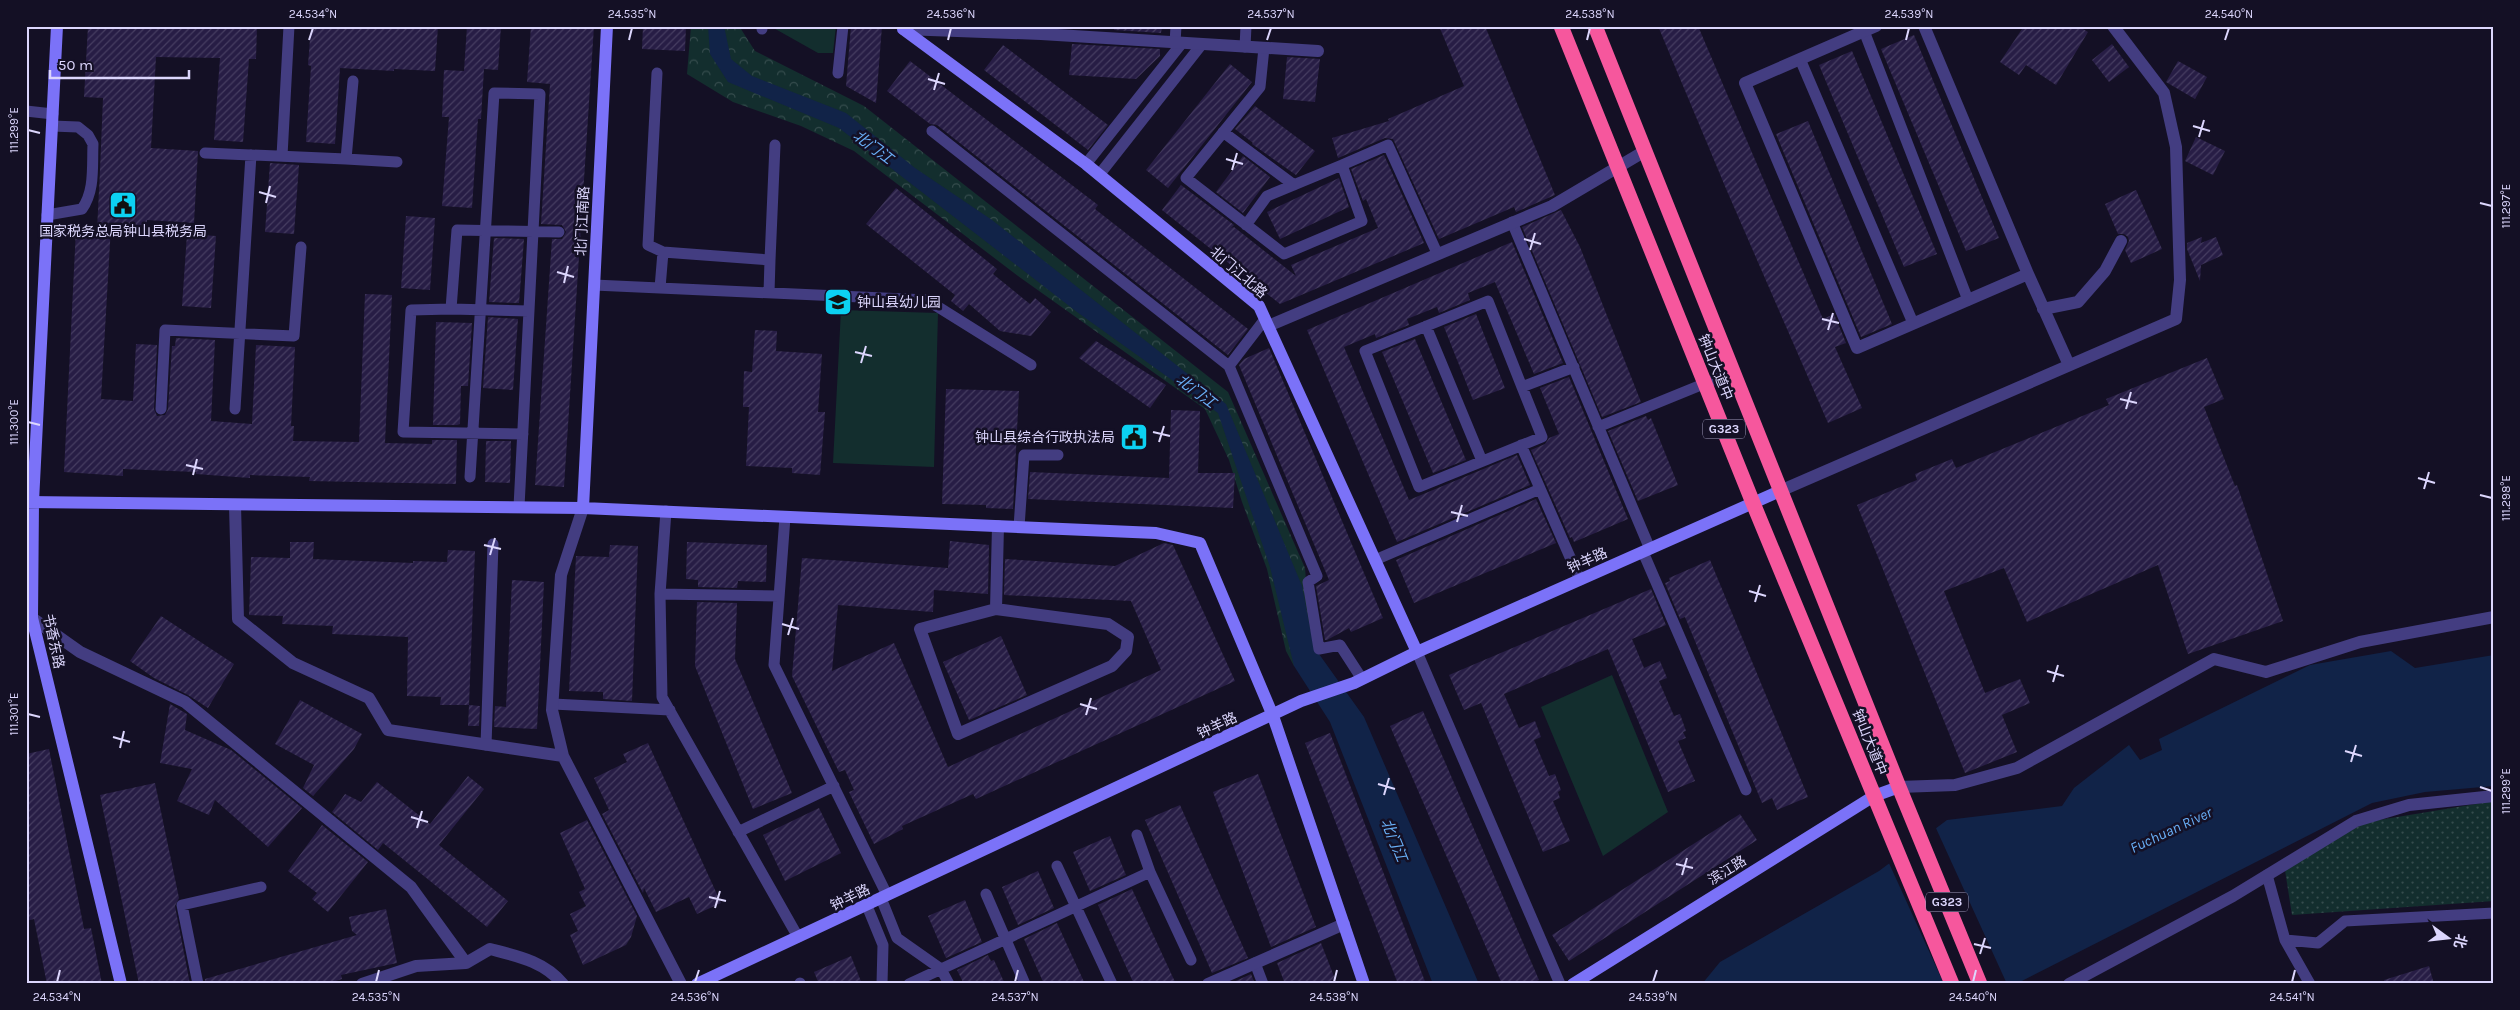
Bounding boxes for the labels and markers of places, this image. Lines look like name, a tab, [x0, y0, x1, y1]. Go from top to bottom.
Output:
public building icon: 国家税务总局钟山县税务局	[108, 190, 138, 220]
place label: 国家税务总局钟山县税务局	[39, 223, 207, 240]
school or university icon: 钟山县幼儿园	[823, 287, 853, 317]
place label: 钟山县幼儿园	[857, 294, 941, 311]
public building icon: 钟山县综合行政执法局	[1119, 422, 1149, 452]
place label: 钟山县综合行政执法局	[975, 429, 1115, 446]

